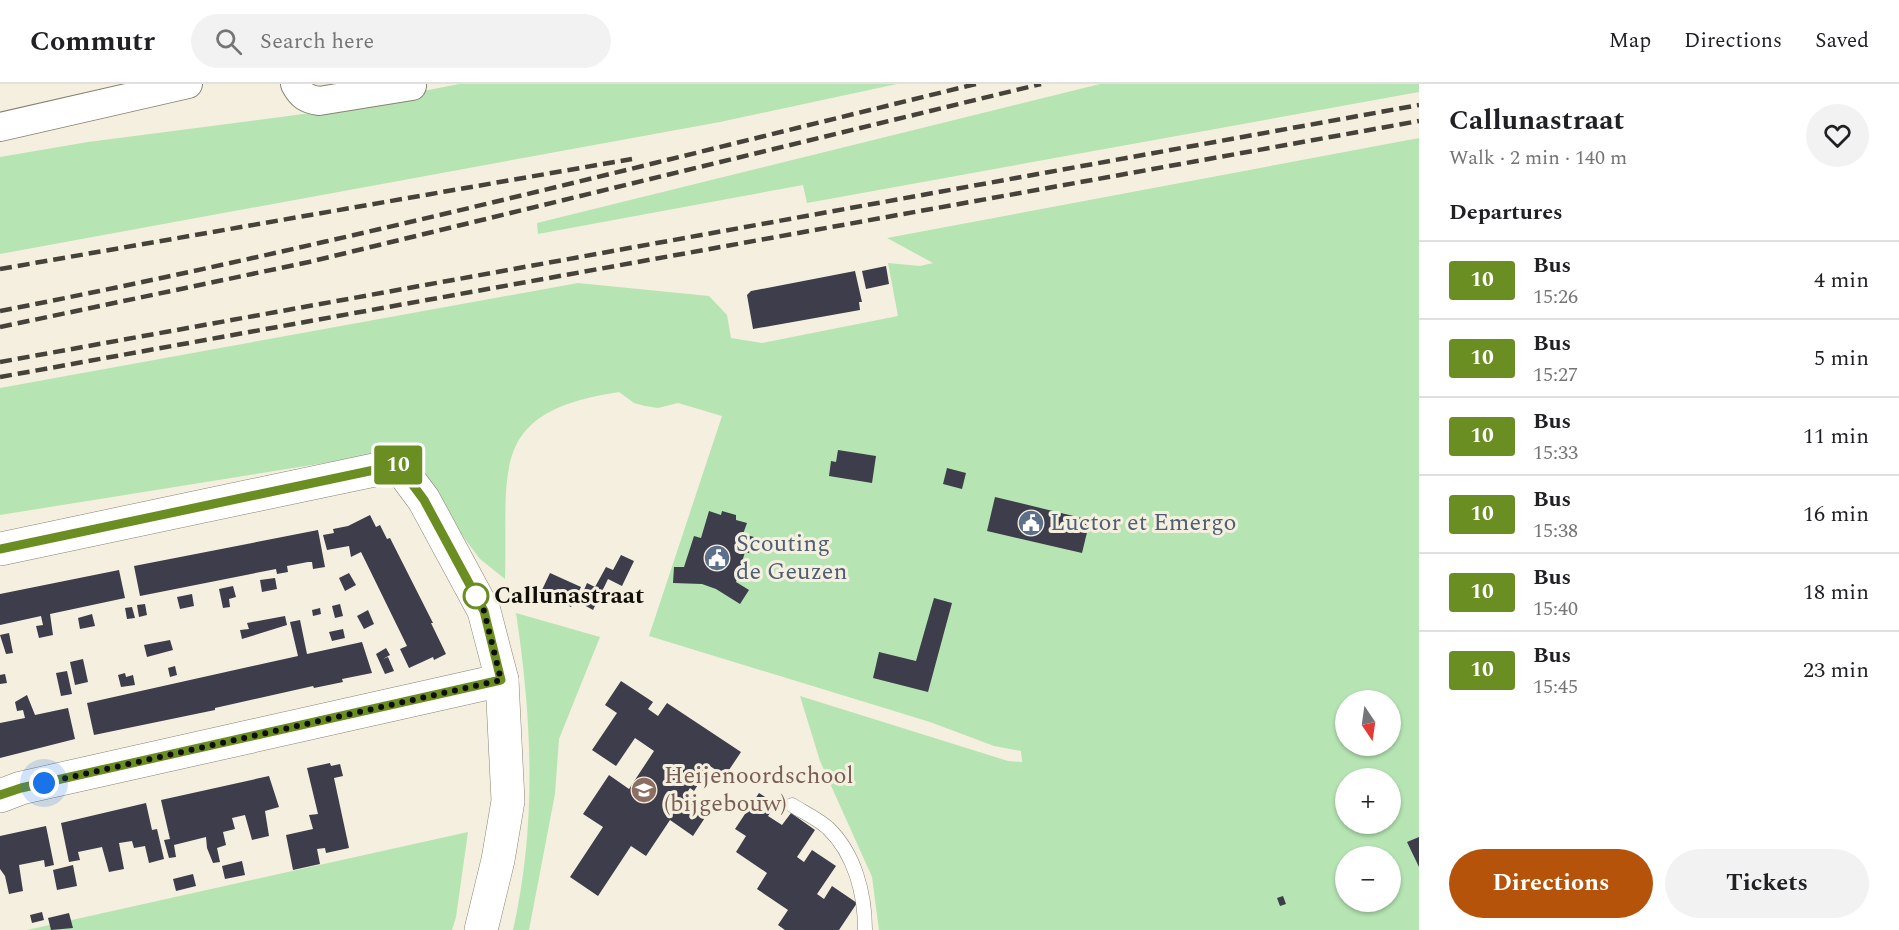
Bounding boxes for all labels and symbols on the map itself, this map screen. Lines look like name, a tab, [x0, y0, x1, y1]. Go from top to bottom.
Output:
line badge: 10	[371, 446, 425, 484]
place label: Luctor et Emergo	[1050, 505, 1236, 541]
public building icon: Luctor et Emergo	[1016, 508, 1046, 538]
place label: Scouting de Geuzen	[736, 526, 847, 590]
public building icon: Scouting de Geuzen	[702, 543, 732, 573]
place label: Callunastraat	[494, 578, 644, 614]
marker: Callunastraat	[463, 583, 489, 609]
north arrow	[1335, 690, 1401, 756]
place label: Heijenoordschool (bijgebouw)	[664, 758, 854, 822]
your location	[29, 768, 59, 798]
school or university icon: Heijenoordschool (bijgebouw)	[629, 775, 659, 805]

